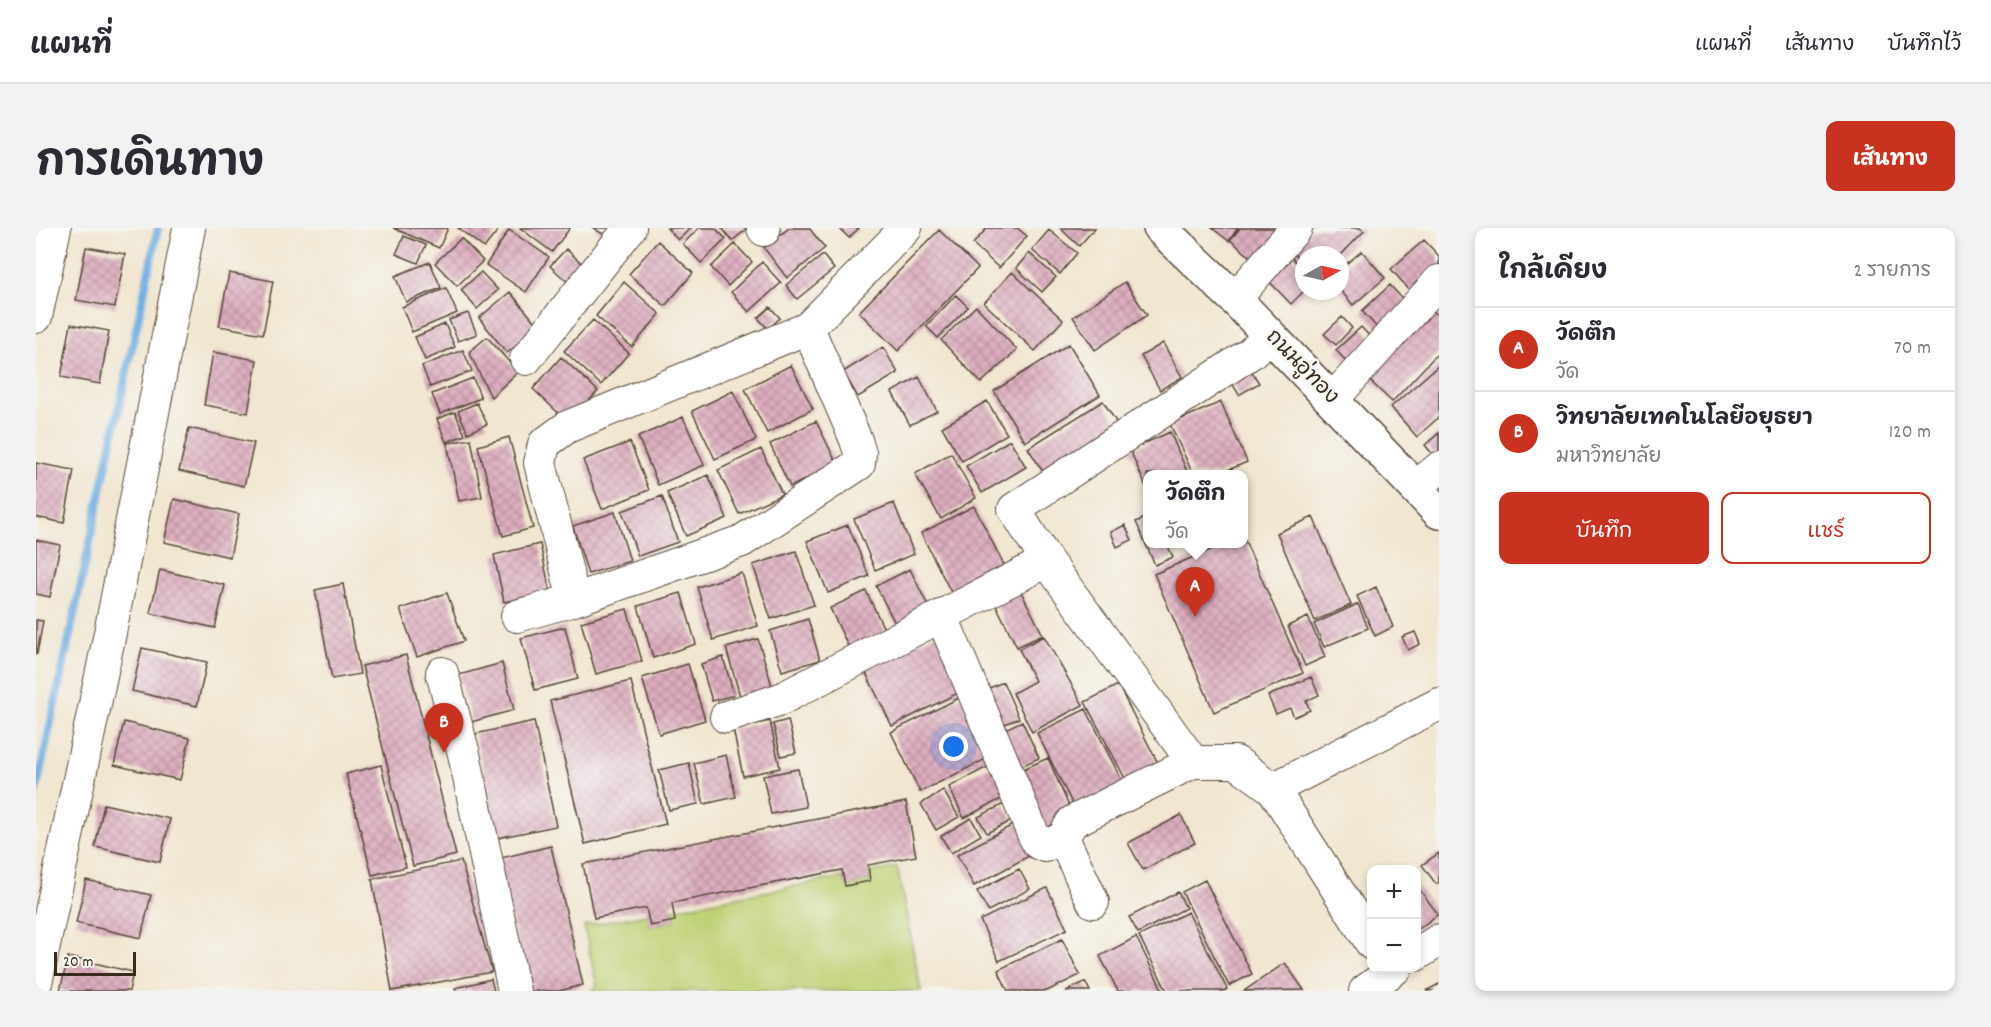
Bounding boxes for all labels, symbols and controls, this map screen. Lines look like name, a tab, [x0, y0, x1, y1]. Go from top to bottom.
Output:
text: แผนที่	[30, 28, 112, 68]
text: แผนที่	[1695, 31, 1752, 61]
text: เส้นทาง	[1785, 31, 1854, 61]
text: บันทึกไว้	[1887, 31, 1961, 61]
button: เส้นทาง	[1826, 121, 1955, 191]
text: การเดินทาง	[36, 136, 264, 196]
north arrow	[1295, 246, 1349, 300]
text: ใกล้เคียง	[1499, 254, 1607, 291]
text: 2 รายการ	[1854, 258, 1931, 286]
text: วัดตึก	[1556, 320, 1616, 351]
street label: ถนนอู่ทอง	[1258, 323, 1345, 412]
text: A	[1513, 335, 1524, 363]
text: 70 m	[1894, 335, 1931, 363]
text: วัด	[1556, 360, 1579, 388]
text: วิทยาลัยเทคโนโลยีอยุธยา	[1556, 404, 1812, 435]
text: B	[1514, 419, 1523, 447]
text: 120 m	[1889, 419, 1931, 447]
text: มหาวิทยาลัย	[1556, 444, 1661, 472]
popup	[1143, 470, 1248, 548]
text: วัดตึก	[1165, 480, 1226, 511]
button: บันทึก	[1499, 492, 1709, 564]
button: แชร์	[1721, 492, 1931, 564]
text: วัด	[1165, 520, 1189, 548]
pin: A	[1176, 568, 1214, 617]
pin: B	[424, 704, 464, 753]
your location	[939, 732, 968, 761]
map controls	[1367, 865, 1421, 973]
button: +	[1367, 865, 1421, 919]
button: −	[1367, 919, 1421, 973]
scale bar	[54, 949, 136, 976]
text: 20 m	[63, 951, 93, 974]

